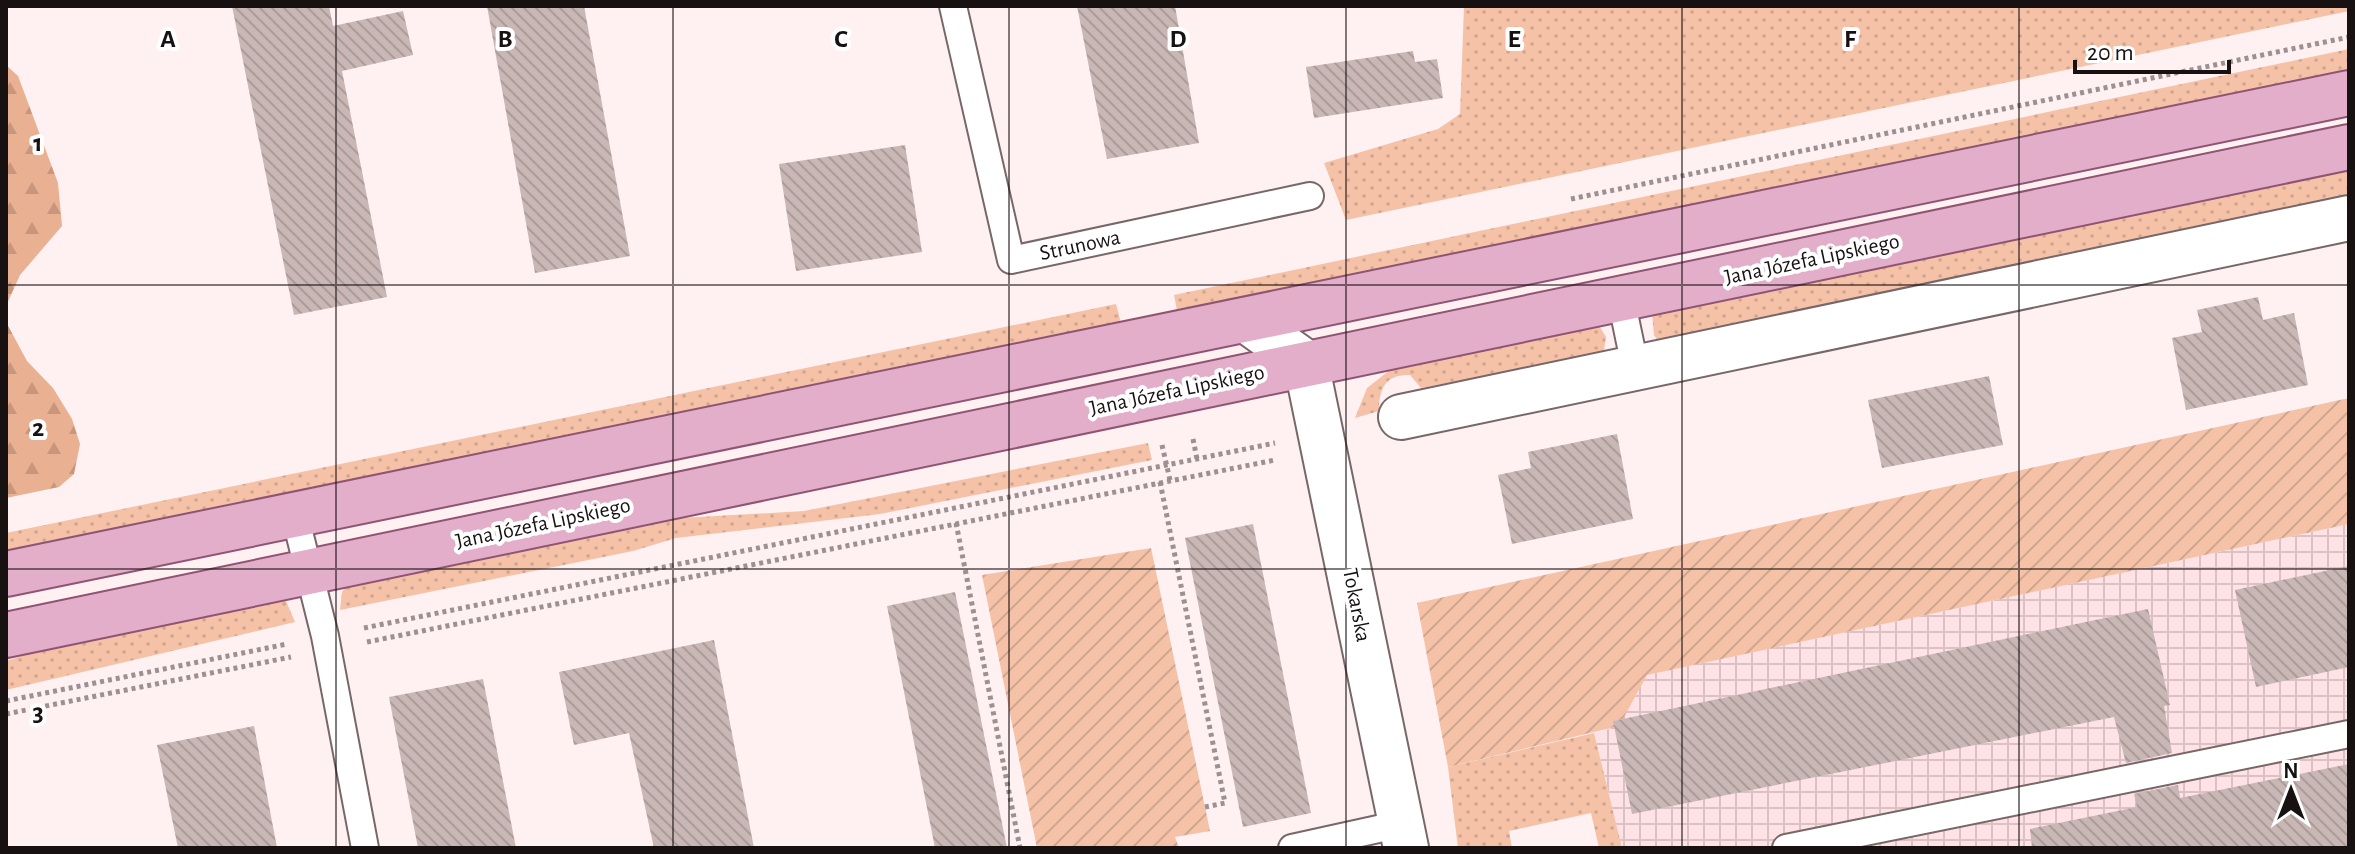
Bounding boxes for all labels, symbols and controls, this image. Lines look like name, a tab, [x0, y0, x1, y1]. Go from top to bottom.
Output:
scale bar	[2075, 24, 2229, 74]
text: A	[160, 26, 176, 52]
text: B	[497, 26, 513, 52]
text: C	[834, 26, 848, 52]
text: D	[1169, 26, 1187, 52]
text: E	[1507, 26, 1521, 52]
text: F	[1844, 26, 1857, 52]
text: 20 m	[2087, 41, 2134, 65]
text: 1	[33, 130, 43, 156]
street label: Strunowa	[1038, 226, 1122, 264]
street label: Jana Józefa Lipskiego	[1723, 230, 1901, 288]
street label: Jana Józefa Lipskiego	[1088, 361, 1266, 419]
text: 2	[32, 415, 44, 441]
street label: Jana Józefa Lipskiego	[454, 494, 632, 552]
street label: Tokarska	[1339, 566, 1375, 644]
text: 3	[32, 700, 44, 726]
north arrow	[2251, 750, 2331, 830]
text: N	[2283, 760, 2299, 782]

